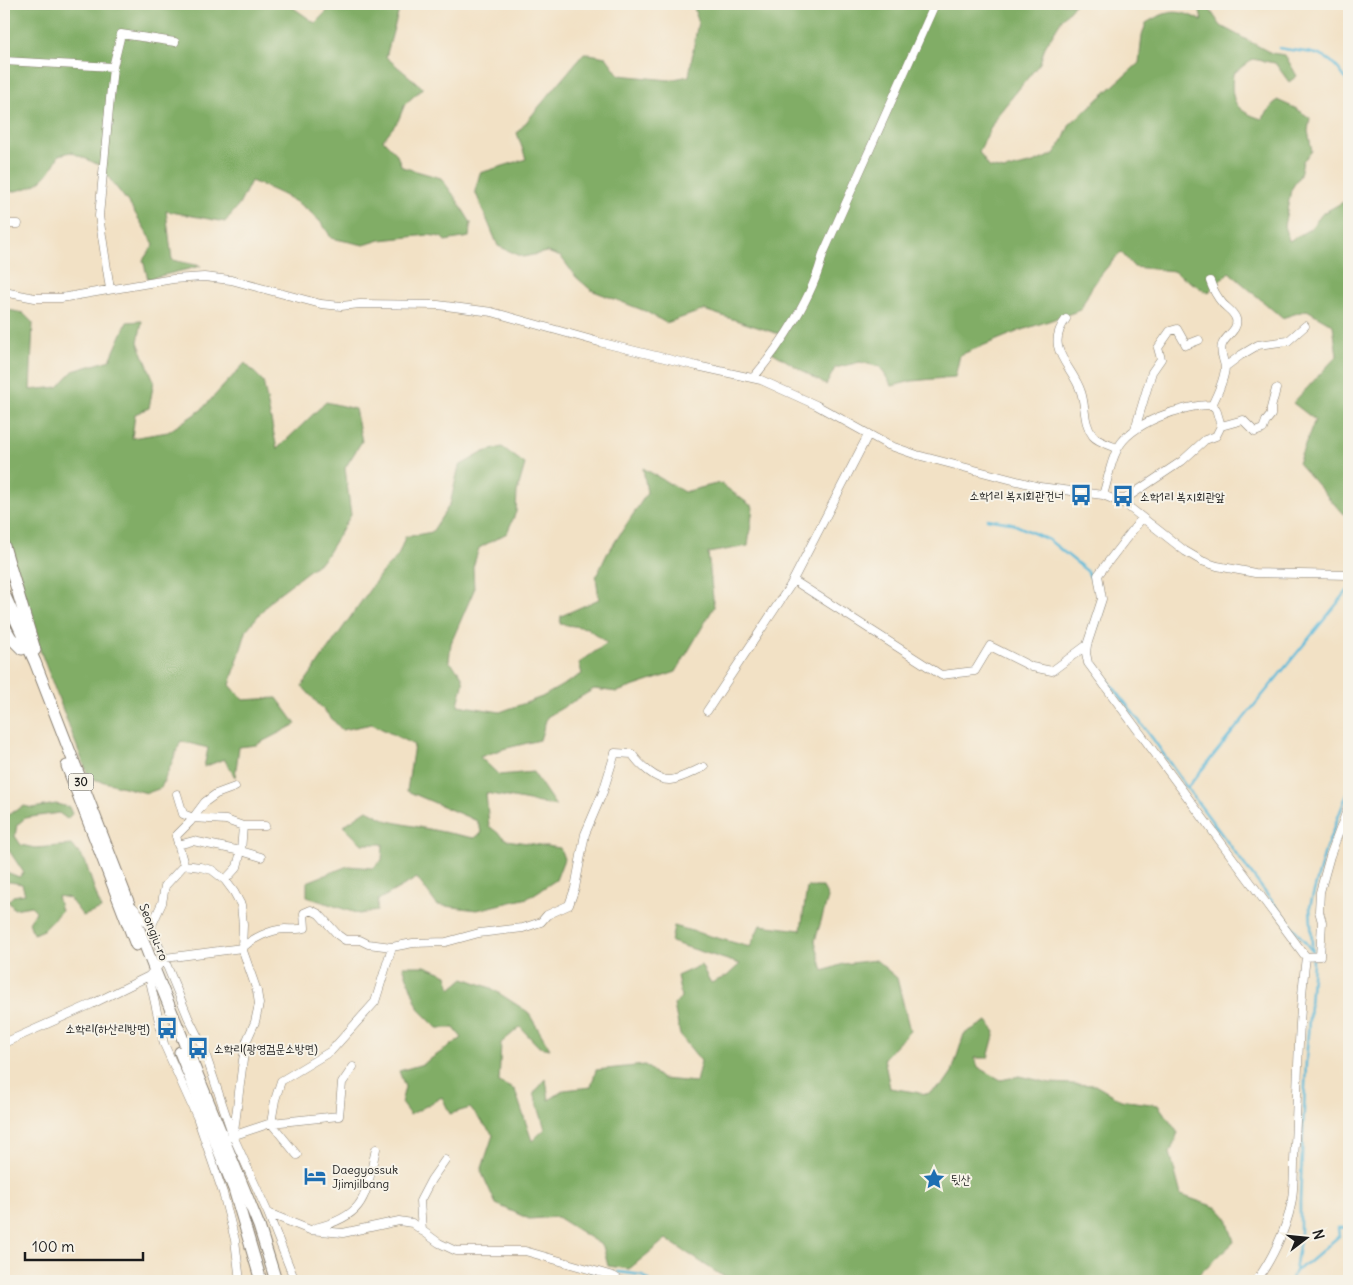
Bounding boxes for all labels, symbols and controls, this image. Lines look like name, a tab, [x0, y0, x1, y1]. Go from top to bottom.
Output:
bus stop icon: 소학1리 복지회관건너	[1068, 482, 1094, 508]
bus stop icon: 소학1리 복지회관앞	[1110, 483, 1136, 509]
place label: 소학1리 복지회관건너	[969, 488, 1064, 503]
place label: 소학1리 복지회관앞	[1140, 489, 1225, 504]
road number: 30	[68, 774, 94, 790]
street label: Seongju-ro	[136, 901, 172, 963]
bus stop icon: 소학리(하산리방면)	[154, 1015, 180, 1041]
place label: 소학리(하산리방면)	[65, 1021, 150, 1036]
bus stop icon: 소학리(광영검문소방면)	[185, 1035, 211, 1061]
place label: 소학리(광영검문소방면)	[214, 1041, 318, 1056]
place label: Daegyossuk Jjimjilbang	[332, 1162, 398, 1191]
hotel icon: Daegyossuk Jjimjilbang	[302, 1163, 328, 1189]
place icon: 뒷산	[921, 1166, 947, 1192]
place label: 뒷산	[951, 1172, 971, 1187]
north arrow	[1280, 1212, 1330, 1262]
text: N	[1309, 1227, 1328, 1242]
scale bar	[25, 1230, 142, 1262]
text: 100 m	[32, 1237, 74, 1256]

